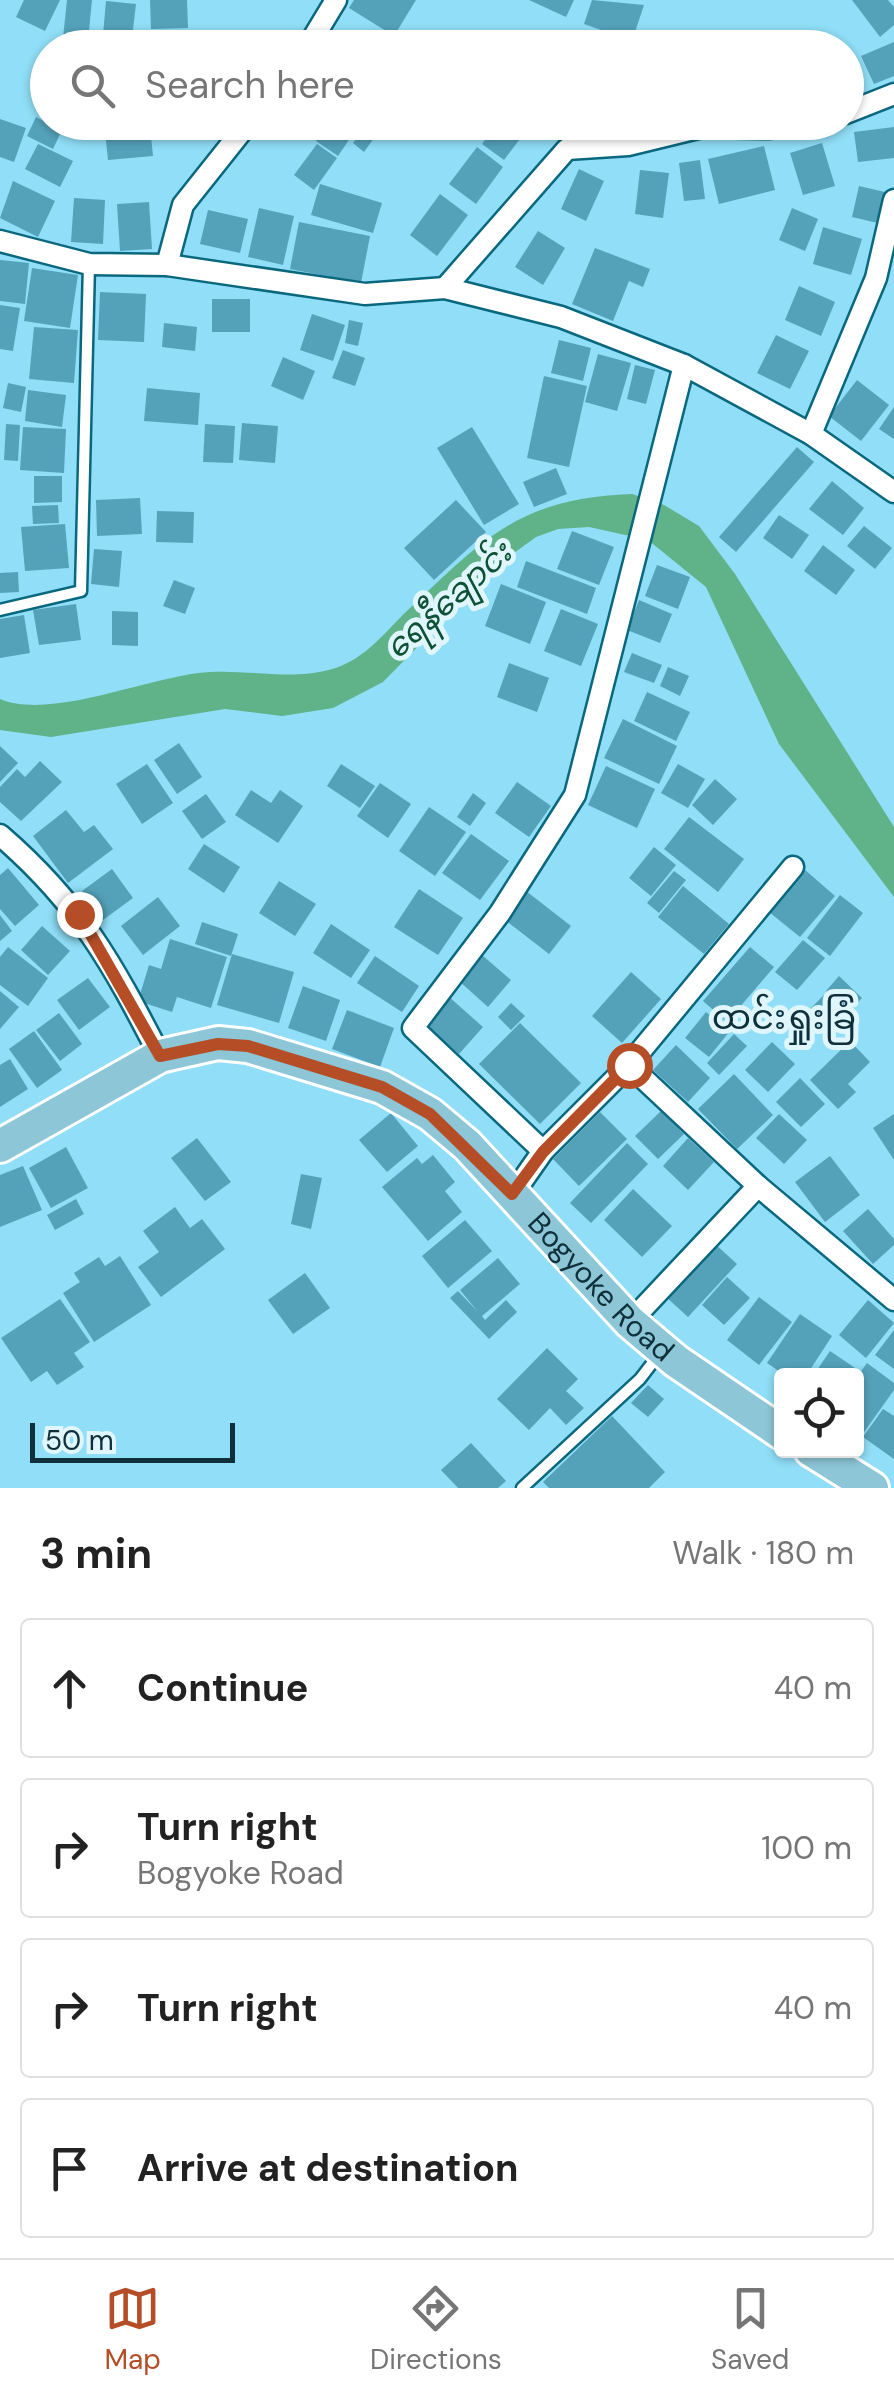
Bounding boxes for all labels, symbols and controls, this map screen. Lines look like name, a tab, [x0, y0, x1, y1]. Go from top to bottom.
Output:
search box	[30, 30, 864, 140]
icon: search	[65, 58, 120, 113]
text: Search here	[145, 60, 355, 110]
water label: ရေနီချောင်း	[375, 530, 525, 672]
route end	[57, 892, 103, 938]
district label: ထင်းရှုးခြံ	[712, 993, 856, 1045]
route start	[607, 1043, 653, 1089]
street label: Bogyoke Road	[520, 1204, 682, 1370]
map controls	[774, 1368, 864, 1458]
button: locate	[774, 1368, 864, 1458]
scale bar	[30, 1418, 235, 1462]
text: 50 m	[45, 1422, 114, 1459]
text: 3 min	[40, 1526, 152, 1581]
text: Walk · 180 m	[672, 1532, 854, 1574]
icon: ahead	[42, 1661, 97, 1716]
text: Continue	[137, 1663, 308, 1713]
text: 40 m	[774, 1667, 852, 1709]
text: Turn right	[137, 1802, 318, 1852]
icon: right	[42, 1821, 97, 1876]
text: 100 m	[761, 1827, 852, 1869]
text: Bogyoke Road	[137, 1852, 344, 1894]
icon: right	[42, 1981, 97, 2036]
text: Turn right	[137, 1983, 318, 2033]
text: 40 m	[774, 1987, 852, 2029]
icon: arrive	[42, 2141, 97, 2196]
text: Arrive at destination	[137, 2143, 519, 2193]
tab: Map	[105, 2281, 161, 2378]
tab: Directions	[370, 2281, 502, 2378]
tab: Saved	[711, 2281, 789, 2378]

